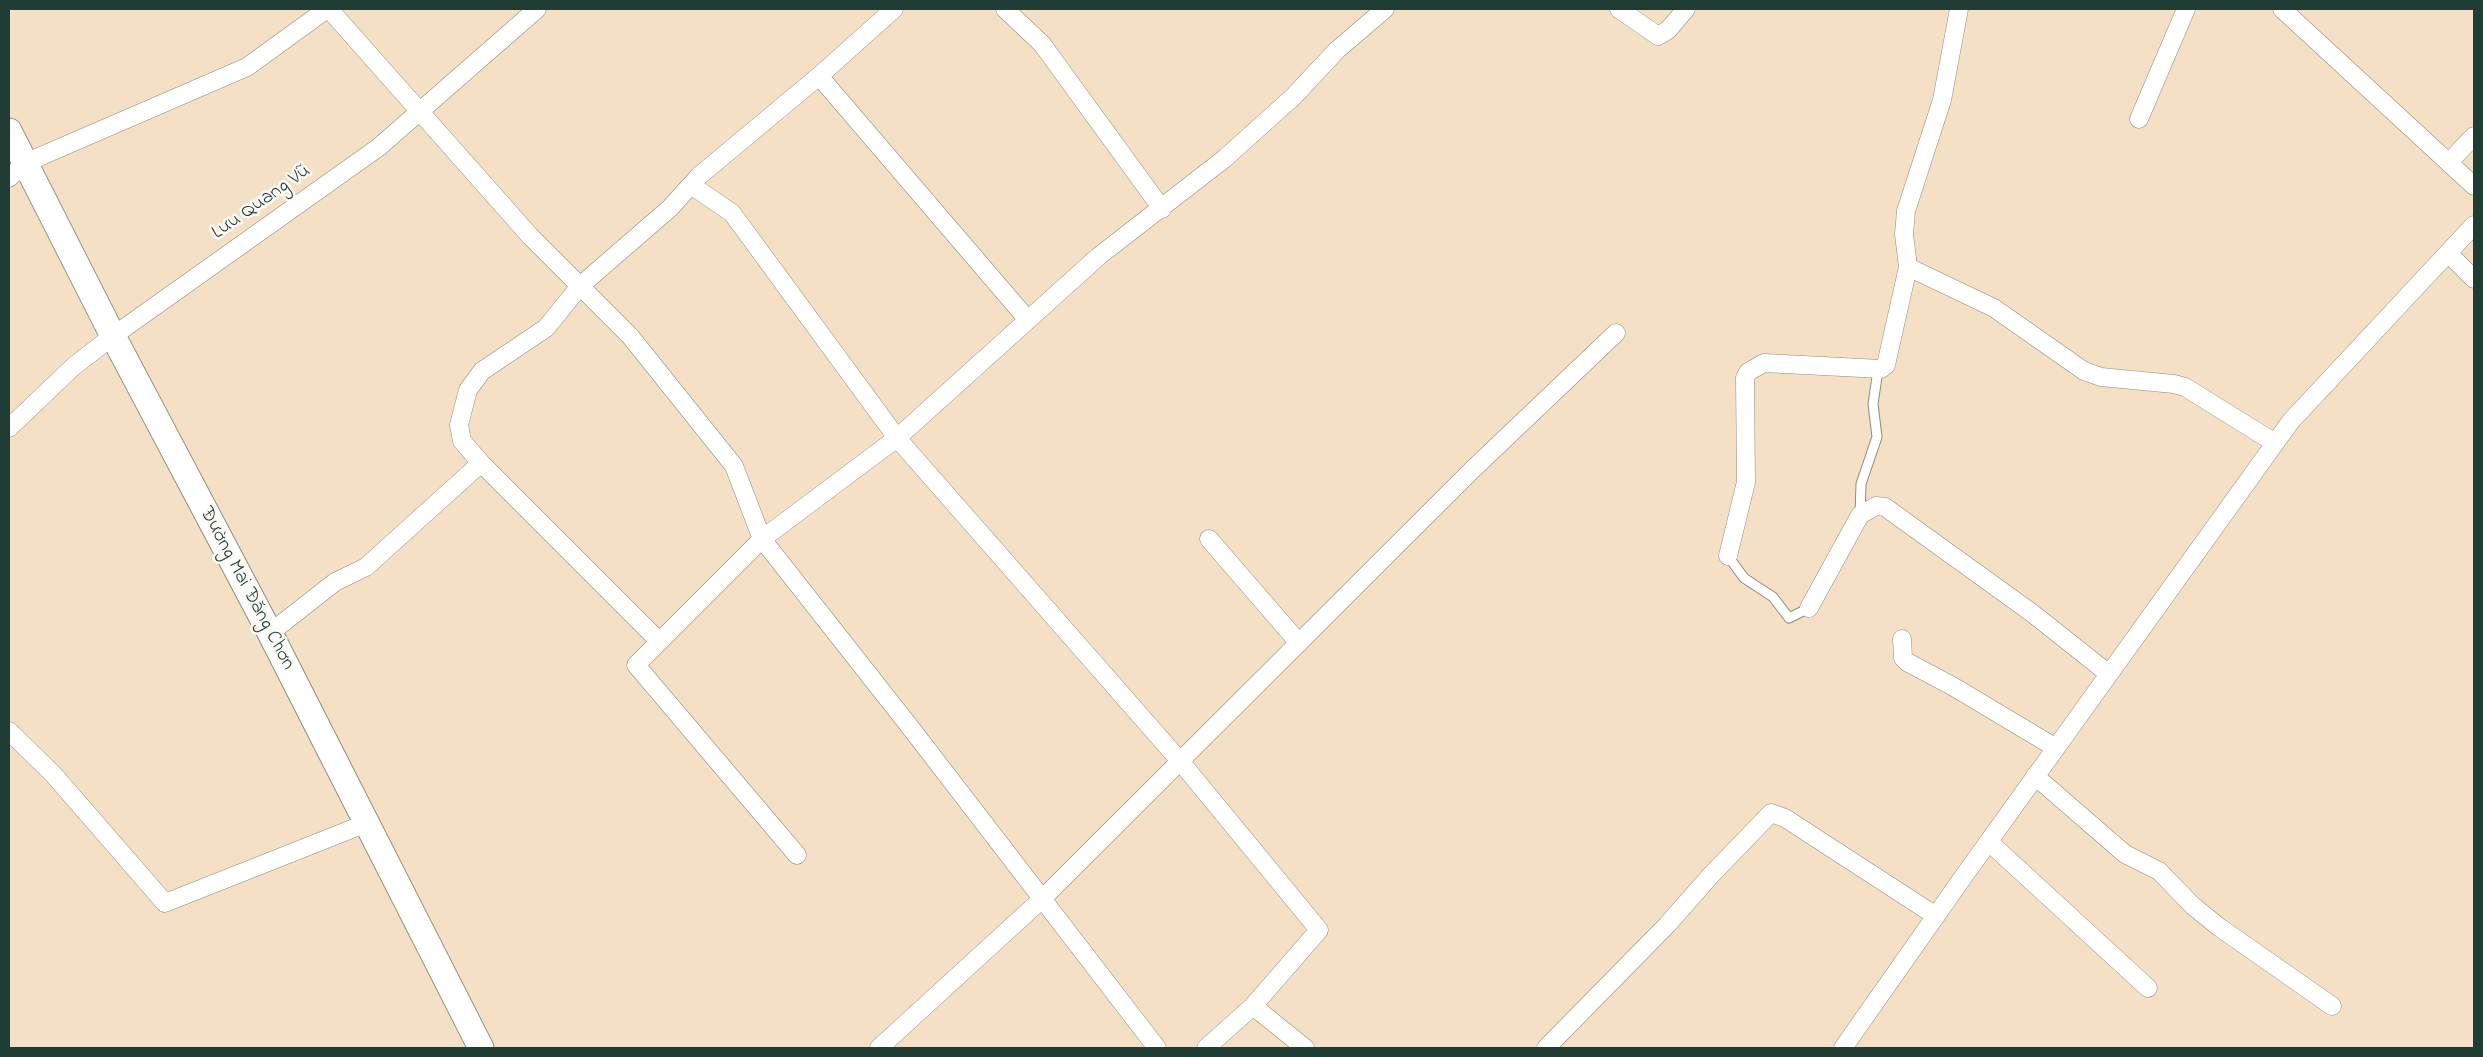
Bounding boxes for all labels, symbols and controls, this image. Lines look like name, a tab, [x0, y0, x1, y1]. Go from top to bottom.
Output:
street label: Lưu Quang Vũ	[208, 160, 316, 246]
street label: Đường Mai Đăng Chơn	[193, 503, 299, 675]

